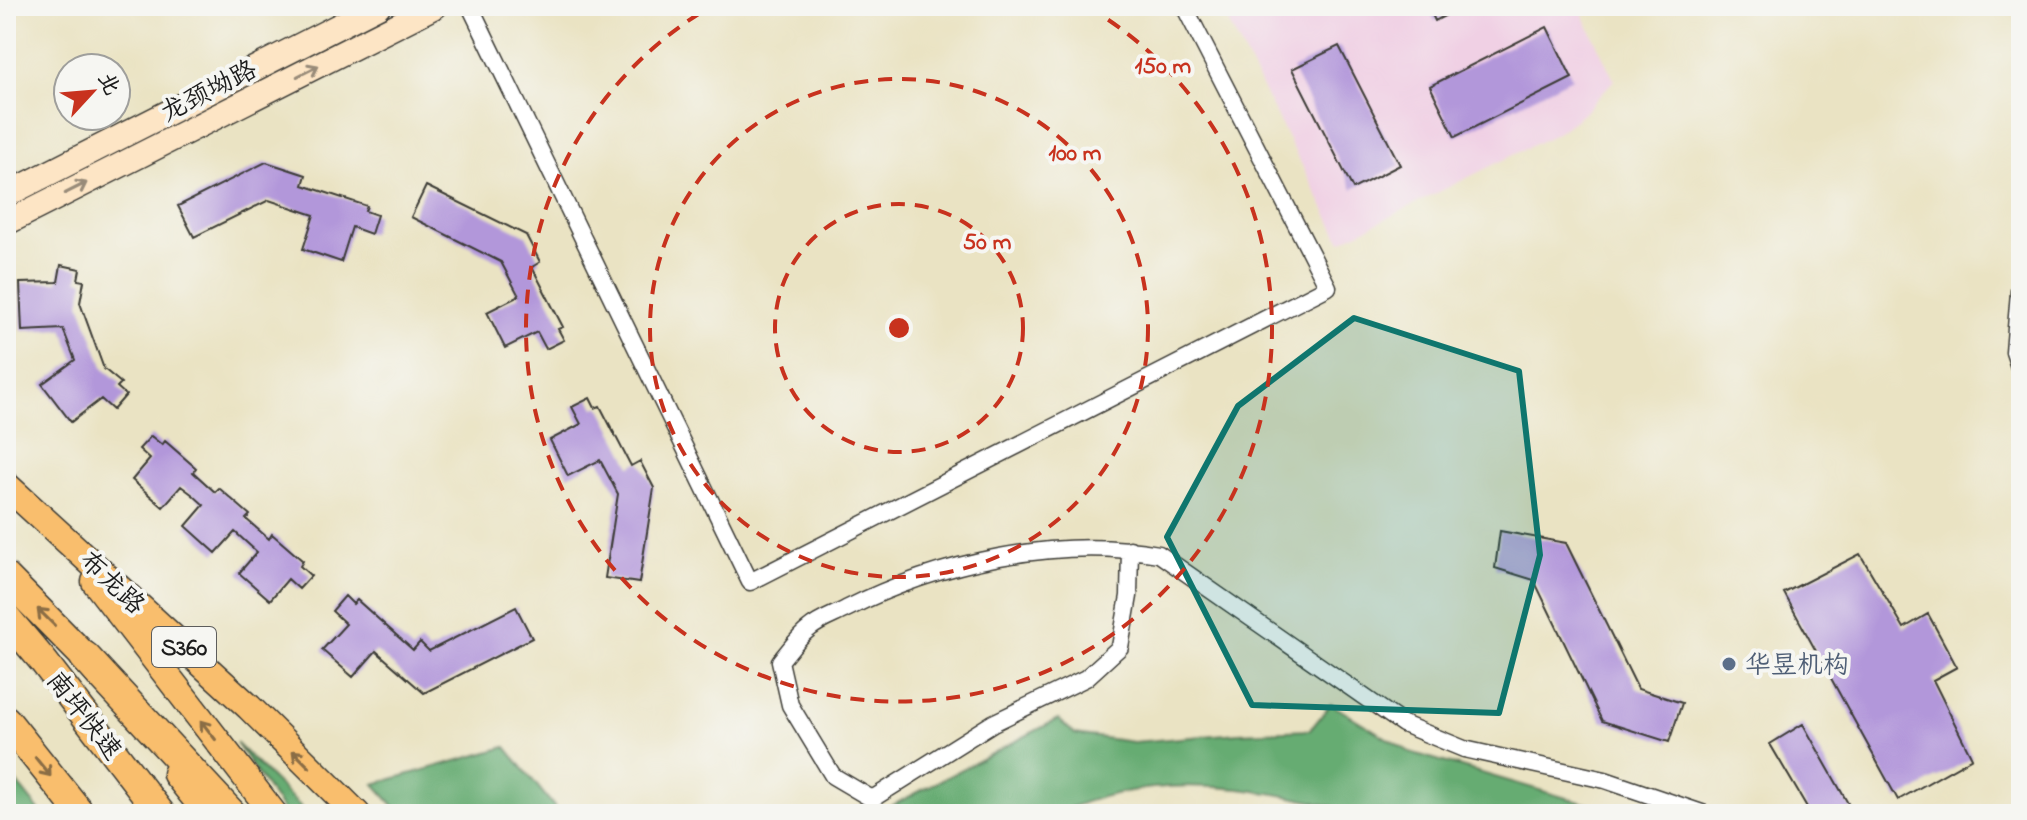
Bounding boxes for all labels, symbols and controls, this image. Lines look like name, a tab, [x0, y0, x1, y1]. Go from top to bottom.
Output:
text: 150 m	[1135, 50, 1192, 85]
north arrow	[52, 52, 132, 132]
street label: 龙颈坳路	[154, 52, 264, 133]
one-way arrow	[295, 62, 319, 78]
text: 北	[88, 68, 126, 101]
text: 100 m	[1049, 137, 1102, 172]
one-way arrow	[63, 180, 87, 196]
text: 50 m	[963, 226, 1012, 261]
centre of rings	[885, 314, 913, 342]
street label: 布龙路	[69, 544, 152, 625]
one-way arrow	[37, 608, 56, 627]
road number: S360	[152, 627, 216, 667]
place label: 华昱机构	[1745, 648, 1849, 686]
marker: 华昱机构	[1720, 655, 1738, 673]
street label: 南坪快速	[36, 664, 130, 770]
one-way arrow	[200, 720, 217, 741]
one-way arrow	[292, 750, 311, 769]
one-way arrow	[35, 756, 52, 777]

